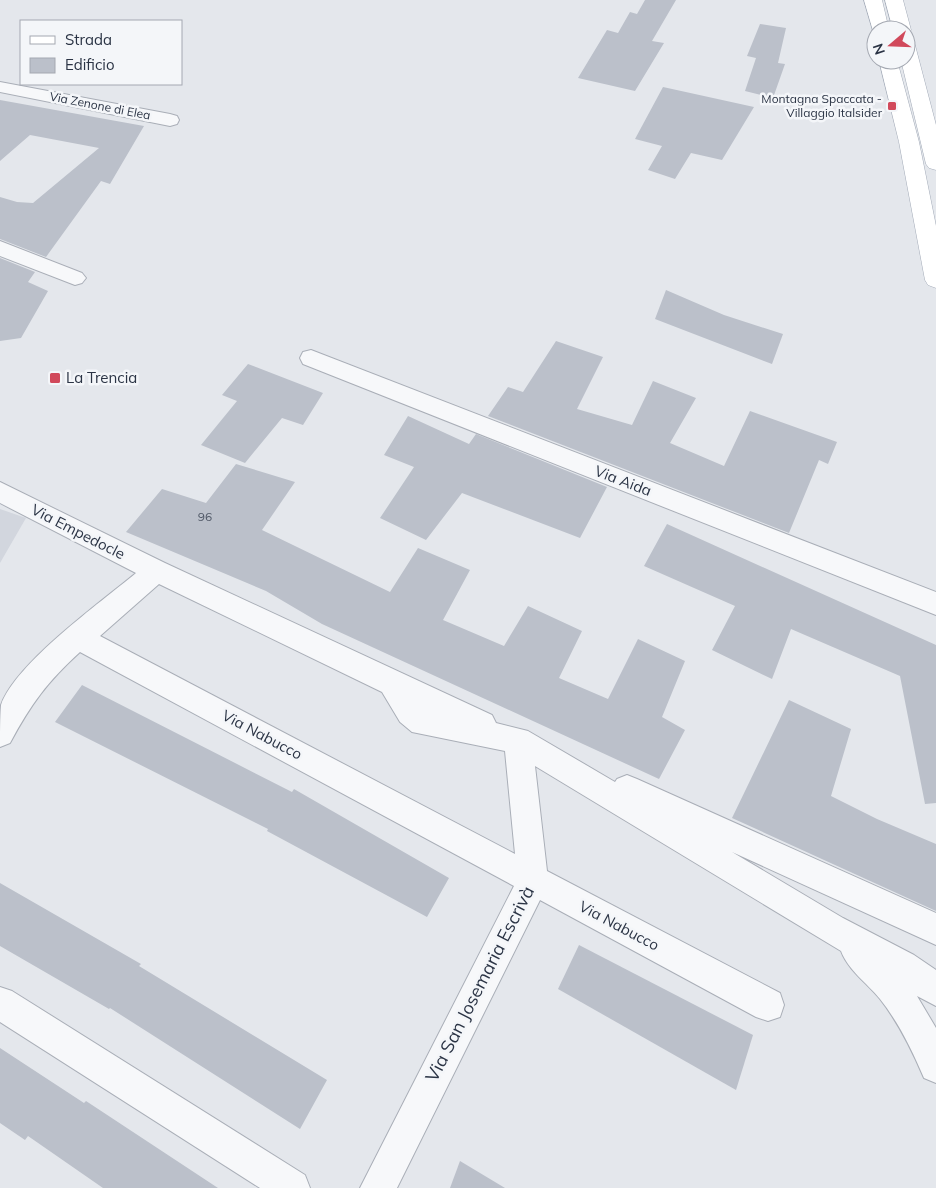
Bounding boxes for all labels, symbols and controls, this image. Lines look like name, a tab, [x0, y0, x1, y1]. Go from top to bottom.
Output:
legend	[20, 20, 182, 85]
north arrow	[866, 20, 916, 70]
text: Strada	[65, 30, 112, 49]
text: N	[868, 41, 889, 57]
text: Edificio	[65, 55, 115, 74]
street label: Via Zenone di Elea	[48, 88, 152, 123]
place label: Montagna Spaccata - Villaggio Italsider	[761, 91, 883, 120]
marker: Montagna Spaccata - Villaggio Italsider	[886, 100, 898, 112]
place label: La Trencia	[66, 368, 137, 387]
marker: La Trencia	[48, 371, 62, 385]
street label: Via Aida	[592, 461, 654, 500]
street label: Via Empedocle	[28, 500, 128, 563]
house number: 96	[198, 509, 212, 524]
street label: Via Nabucco	[219, 706, 306, 764]
street label: Via San Josemaria Escrivà	[420, 882, 539, 1086]
street label: Via Nabucco	[576, 897, 663, 955]

